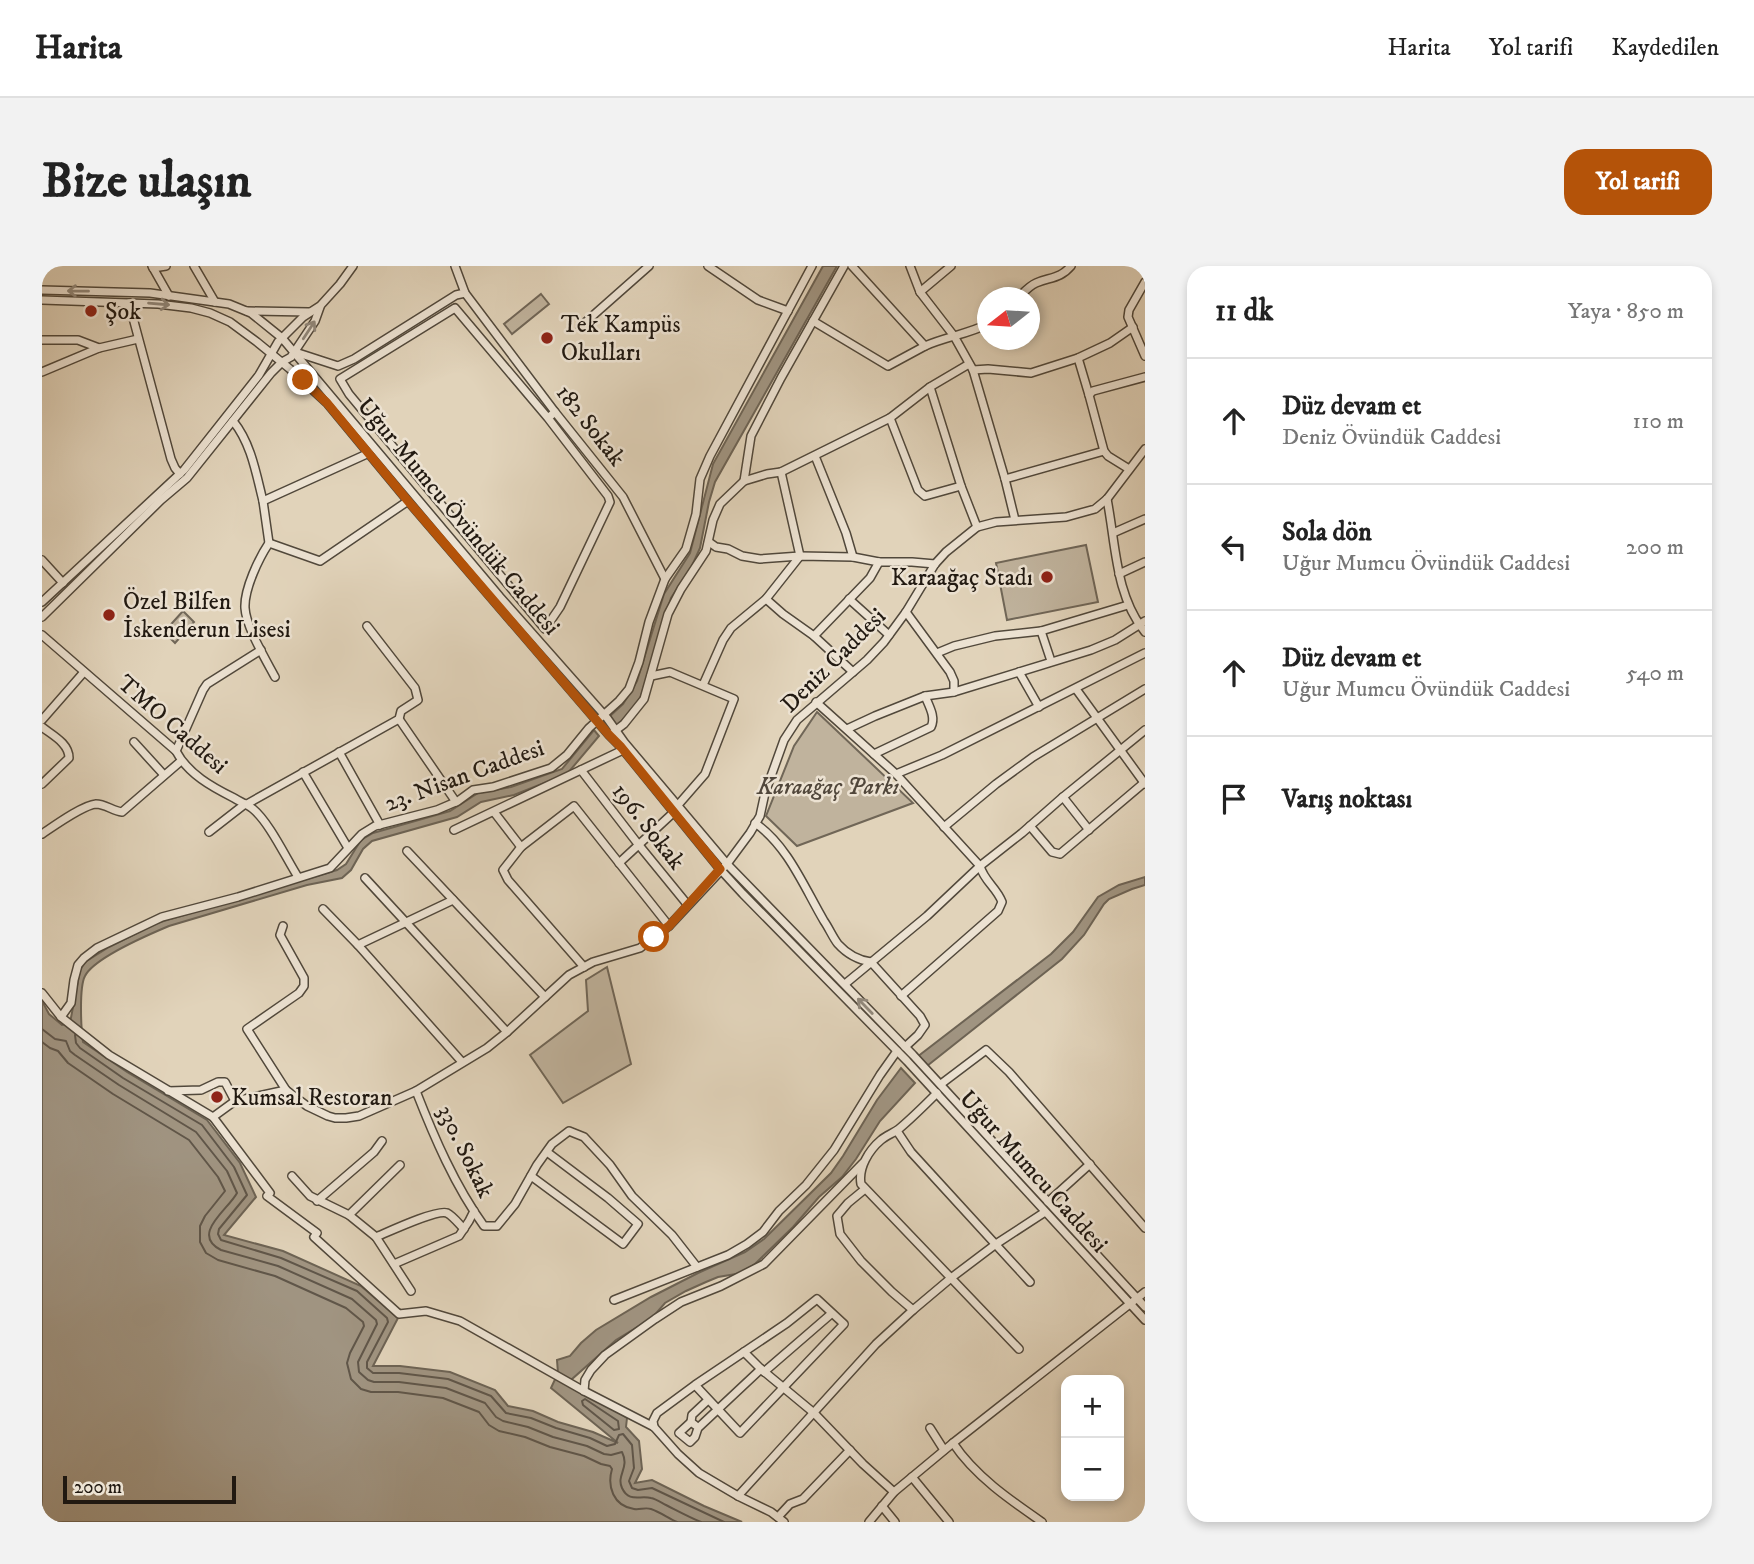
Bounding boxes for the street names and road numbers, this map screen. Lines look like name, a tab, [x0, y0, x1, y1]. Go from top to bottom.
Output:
street label: 182 Sokak	[549, 379, 632, 473]
street label: Uğur Mumcu Övündük Caddesi	[350, 392, 566, 641]
street label: Deniz Caddesi	[775, 602, 893, 720]
street label: TMO Caddesi	[111, 669, 234, 781]
street label: 23. Nisan Caddesi	[380, 733, 548, 819]
street label: 196. Sokak	[605, 777, 692, 876]
street label: Uğur Mumcu Caddesi	[952, 1084, 1114, 1259]
street label: 330. Sokak	[430, 1100, 501, 1203]

